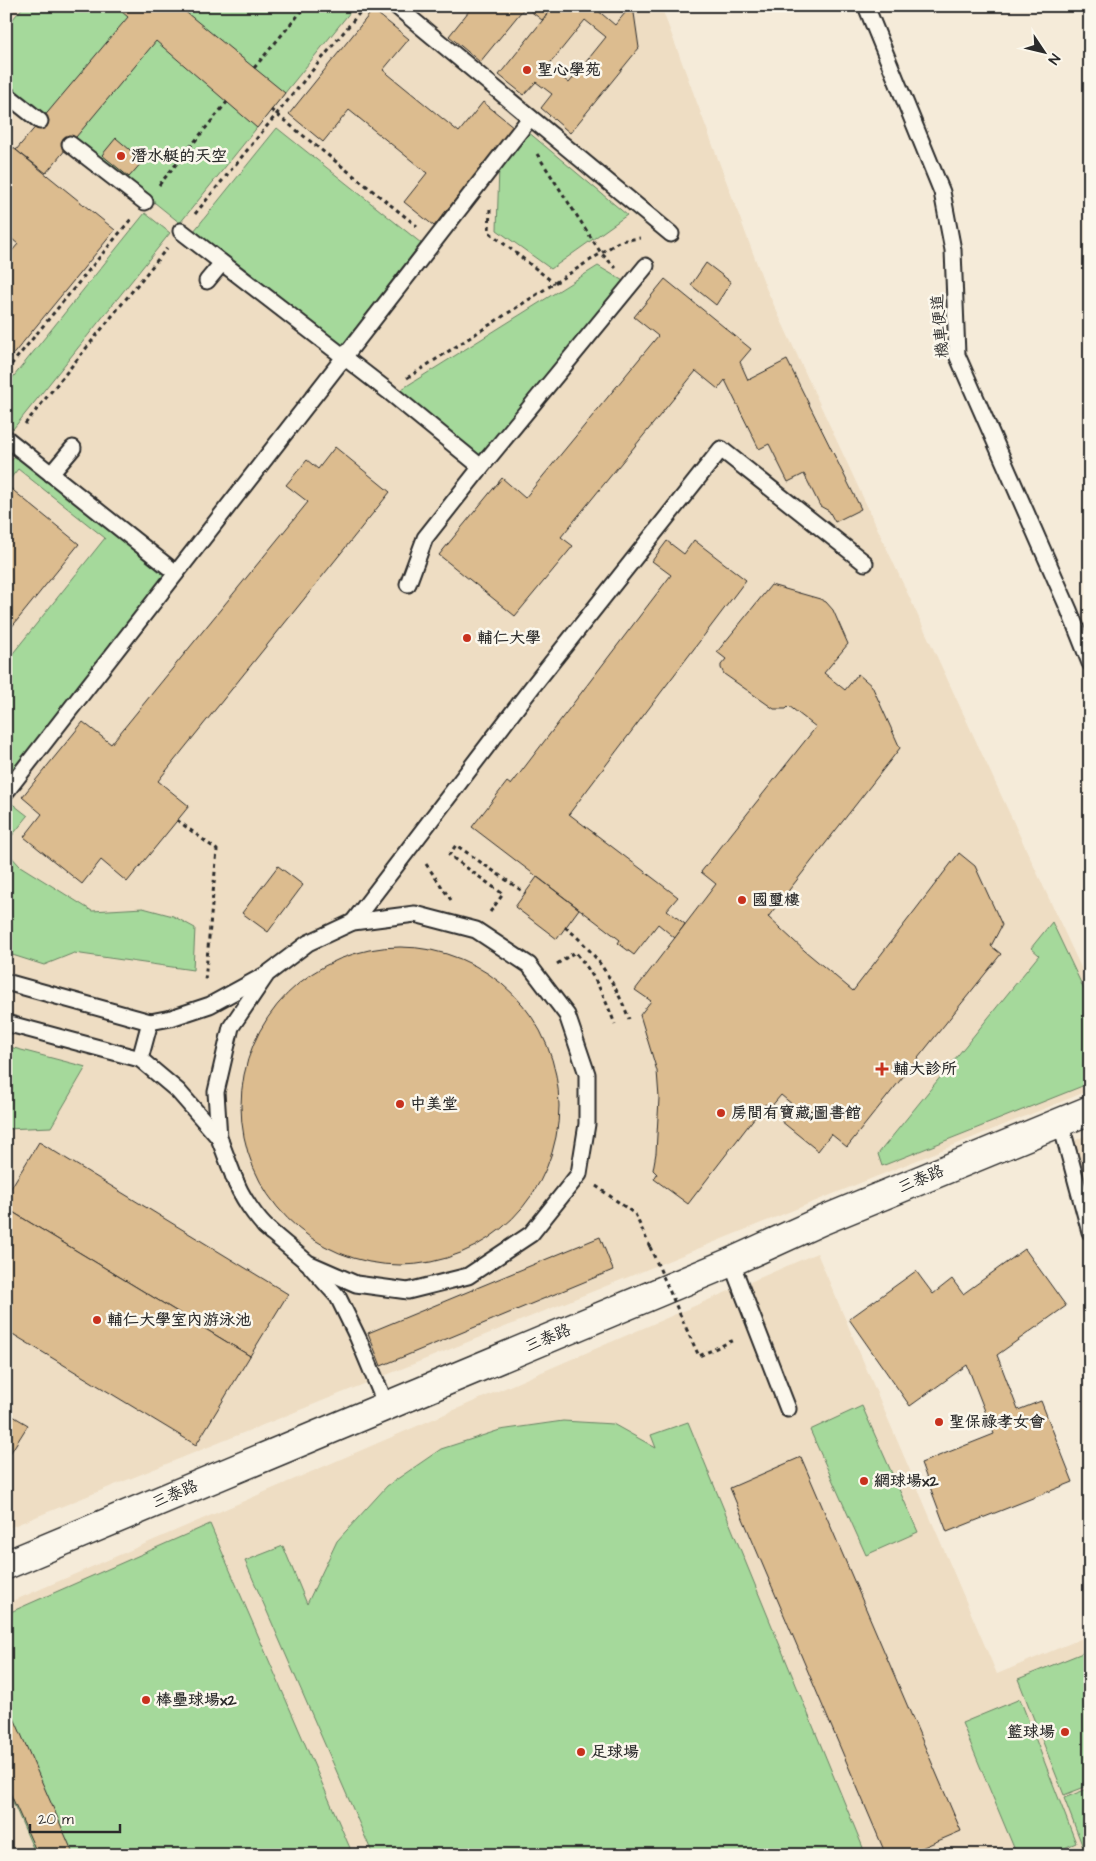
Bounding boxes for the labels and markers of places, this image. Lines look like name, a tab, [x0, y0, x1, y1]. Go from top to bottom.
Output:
place label: 聖心學苑	[537, 59, 601, 81]
marker: 聖心學苑	[521, 64, 533, 76]
place label: 潛水艇的天空	[131, 145, 227, 167]
marker: 潛水艇的天空	[115, 150, 127, 162]
place label: 輔仁大學	[477, 627, 541, 649]
marker: 輔仁大學	[461, 632, 473, 644]
place label: 國璽樓	[752, 889, 800, 911]
marker: 國璽樓	[736, 894, 748, 906]
place label: 輔大診所	[893, 1058, 957, 1080]
marker: 輔大診所	[875, 1062, 889, 1076]
place label: 中美堂	[410, 1093, 458, 1115]
marker: 中美堂	[394, 1098, 406, 1110]
place label: 房間有寶藏;圖書館	[731, 1102, 861, 1124]
marker: 房間有寶藏;圖書館	[715, 1107, 727, 1119]
place label: 輔仁大學室內游泳池	[107, 1309, 251, 1331]
marker: 輔仁大學室內游泳池	[91, 1314, 103, 1326]
place label: 聖保祿孝女會	[949, 1411, 1045, 1433]
marker: 聖保祿孝女會	[933, 1416, 945, 1428]
place label: 網球場x2	[874, 1470, 940, 1492]
marker: 網球場x2	[858, 1475, 870, 1487]
place label: 棒壘球場x2	[156, 1689, 238, 1711]
marker: 棒壘球場x2	[140, 1694, 152, 1706]
place label: 籃球場	[1007, 1721, 1055, 1743]
marker: 籃球場	[1059, 1726, 1071, 1738]
place label: 足球場	[591, 1741, 639, 1763]
marker: 足球場	[575, 1746, 587, 1758]

